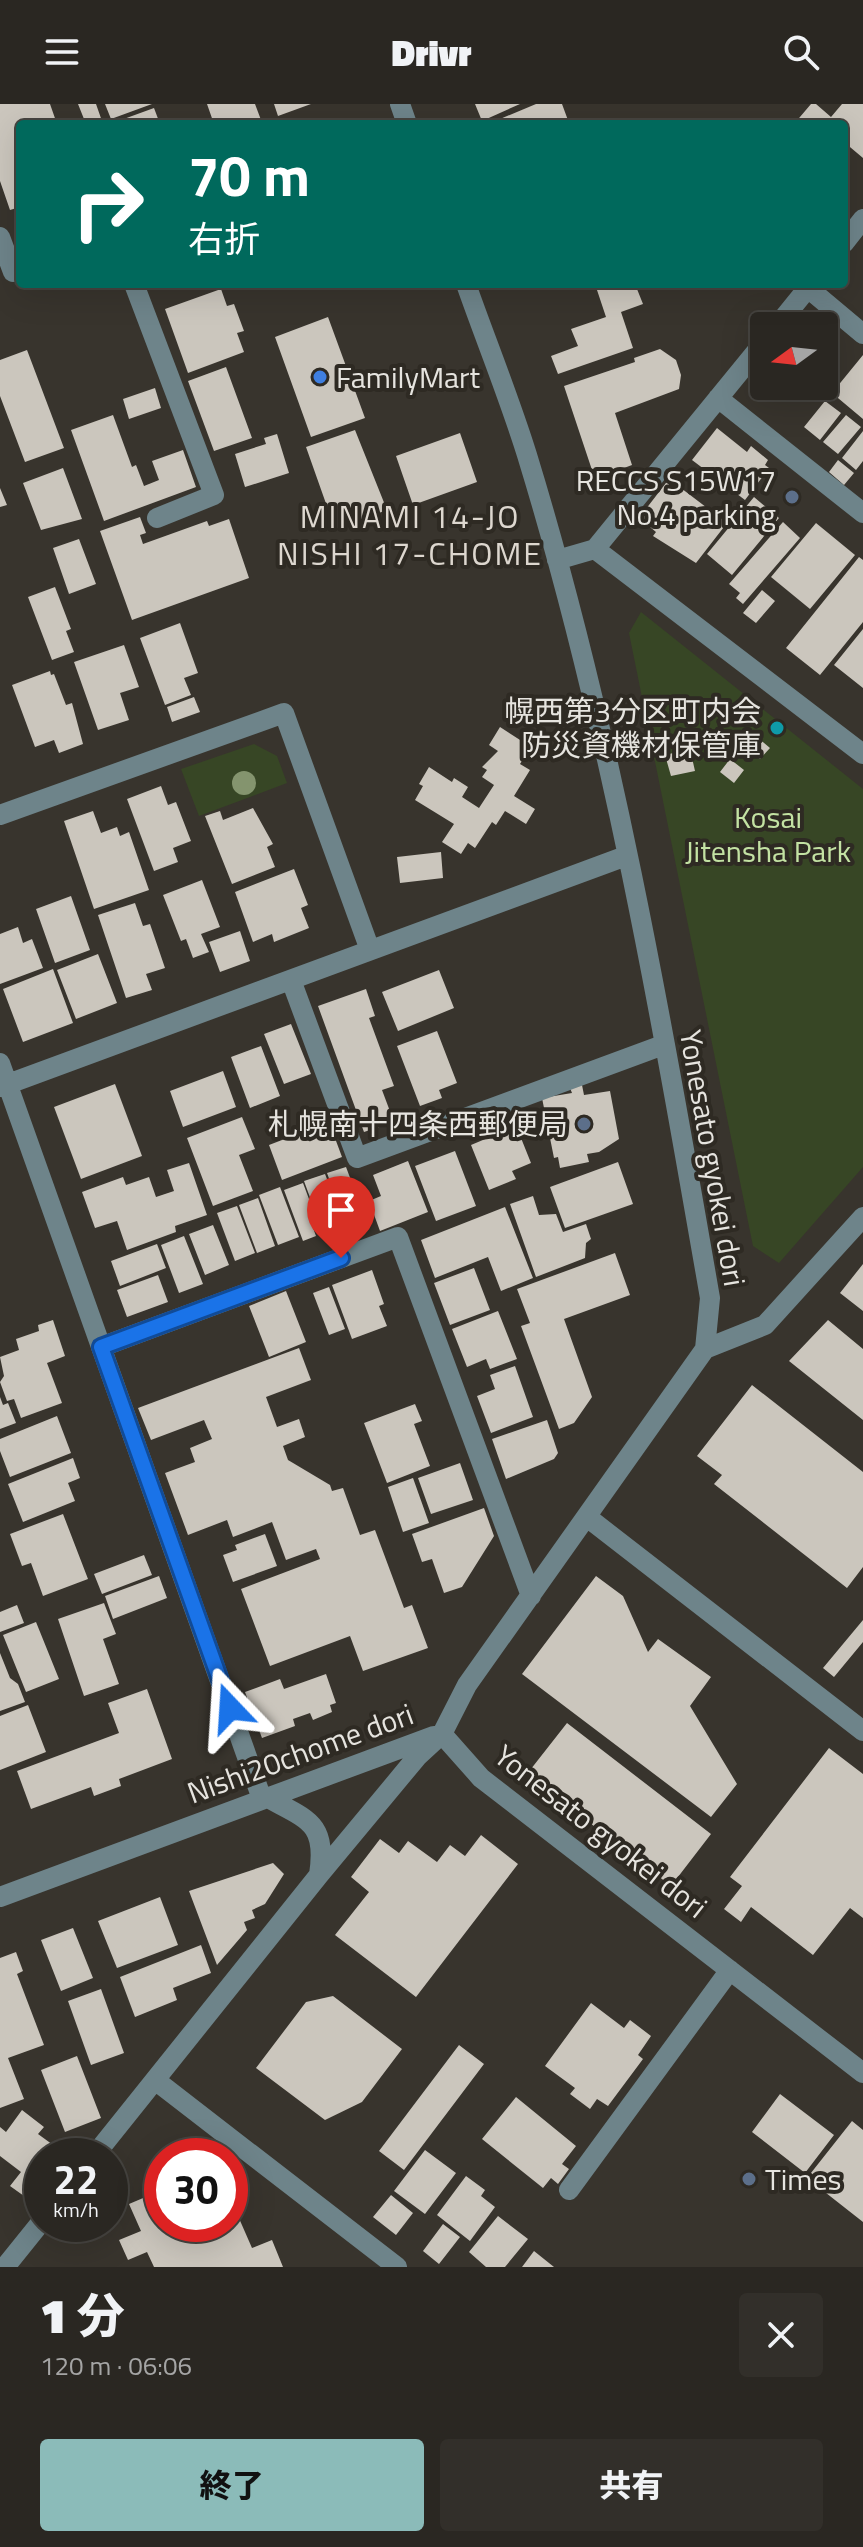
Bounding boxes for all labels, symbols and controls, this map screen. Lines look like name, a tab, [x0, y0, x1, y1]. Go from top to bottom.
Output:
text: Drivr	[392, 25, 471, 80]
icon: menu	[40, 30, 84, 74]
icon: search	[779, 30, 823, 74]
text: 70 m	[188, 133, 310, 218]
icon: right	[56, 152, 160, 256]
text: 右折	[188, 211, 260, 266]
north arrow	[750, 312, 838, 400]
map controls	[750, 312, 838, 400]
place label: FamilyMart	[336, 354, 480, 400]
marker: FamilyMart	[311, 368, 329, 386]
place label: RECCS S15W17 No.4 parking	[576, 457, 776, 537]
marker: RECCS S15W17 No.4 parking	[783, 488, 801, 506]
district label: MINAMI 14-JO NISHI 17-CHOME	[277, 492, 543, 577]
place label: 幌西第3分区町内会 防災資機材保管庫	[504, 688, 761, 768]
marker: 幌西第3分区町内会 防災資機材保管庫	[768, 719, 786, 737]
park label: Kosai Jitensha Park	[685, 794, 851, 874]
street label: Yonesato gyokei dori	[668, 1026, 758, 1290]
place label: 札幌南十四条西郵便局	[268, 1101, 568, 1147]
marker: 札幌南十四条西郵便局	[575, 1115, 593, 1133]
pin	[307, 1176, 375, 1258]
icon: arrive	[319, 1188, 363, 1232]
position arrow	[188, 1666, 272, 1750]
street label: Nishi20chome dori	[180, 1691, 420, 1815]
street label: Yonesato gyokei dori	[485, 1733, 717, 1929]
speed limit sign: 30	[144, 2138, 248, 2242]
text: 22	[54, 2149, 98, 2210]
place label: Times	[765, 2156, 842, 2202]
marker: Times	[740, 2170, 758, 2188]
text: km/h	[53, 2194, 99, 2225]
text: 1 分	[40, 2279, 125, 2352]
button: close	[739, 2293, 823, 2377]
text: 120 m · 06:06	[40, 2346, 192, 2385]
button: 終了	[40, 2439, 424, 2531]
button: 共有	[440, 2439, 823, 2531]

